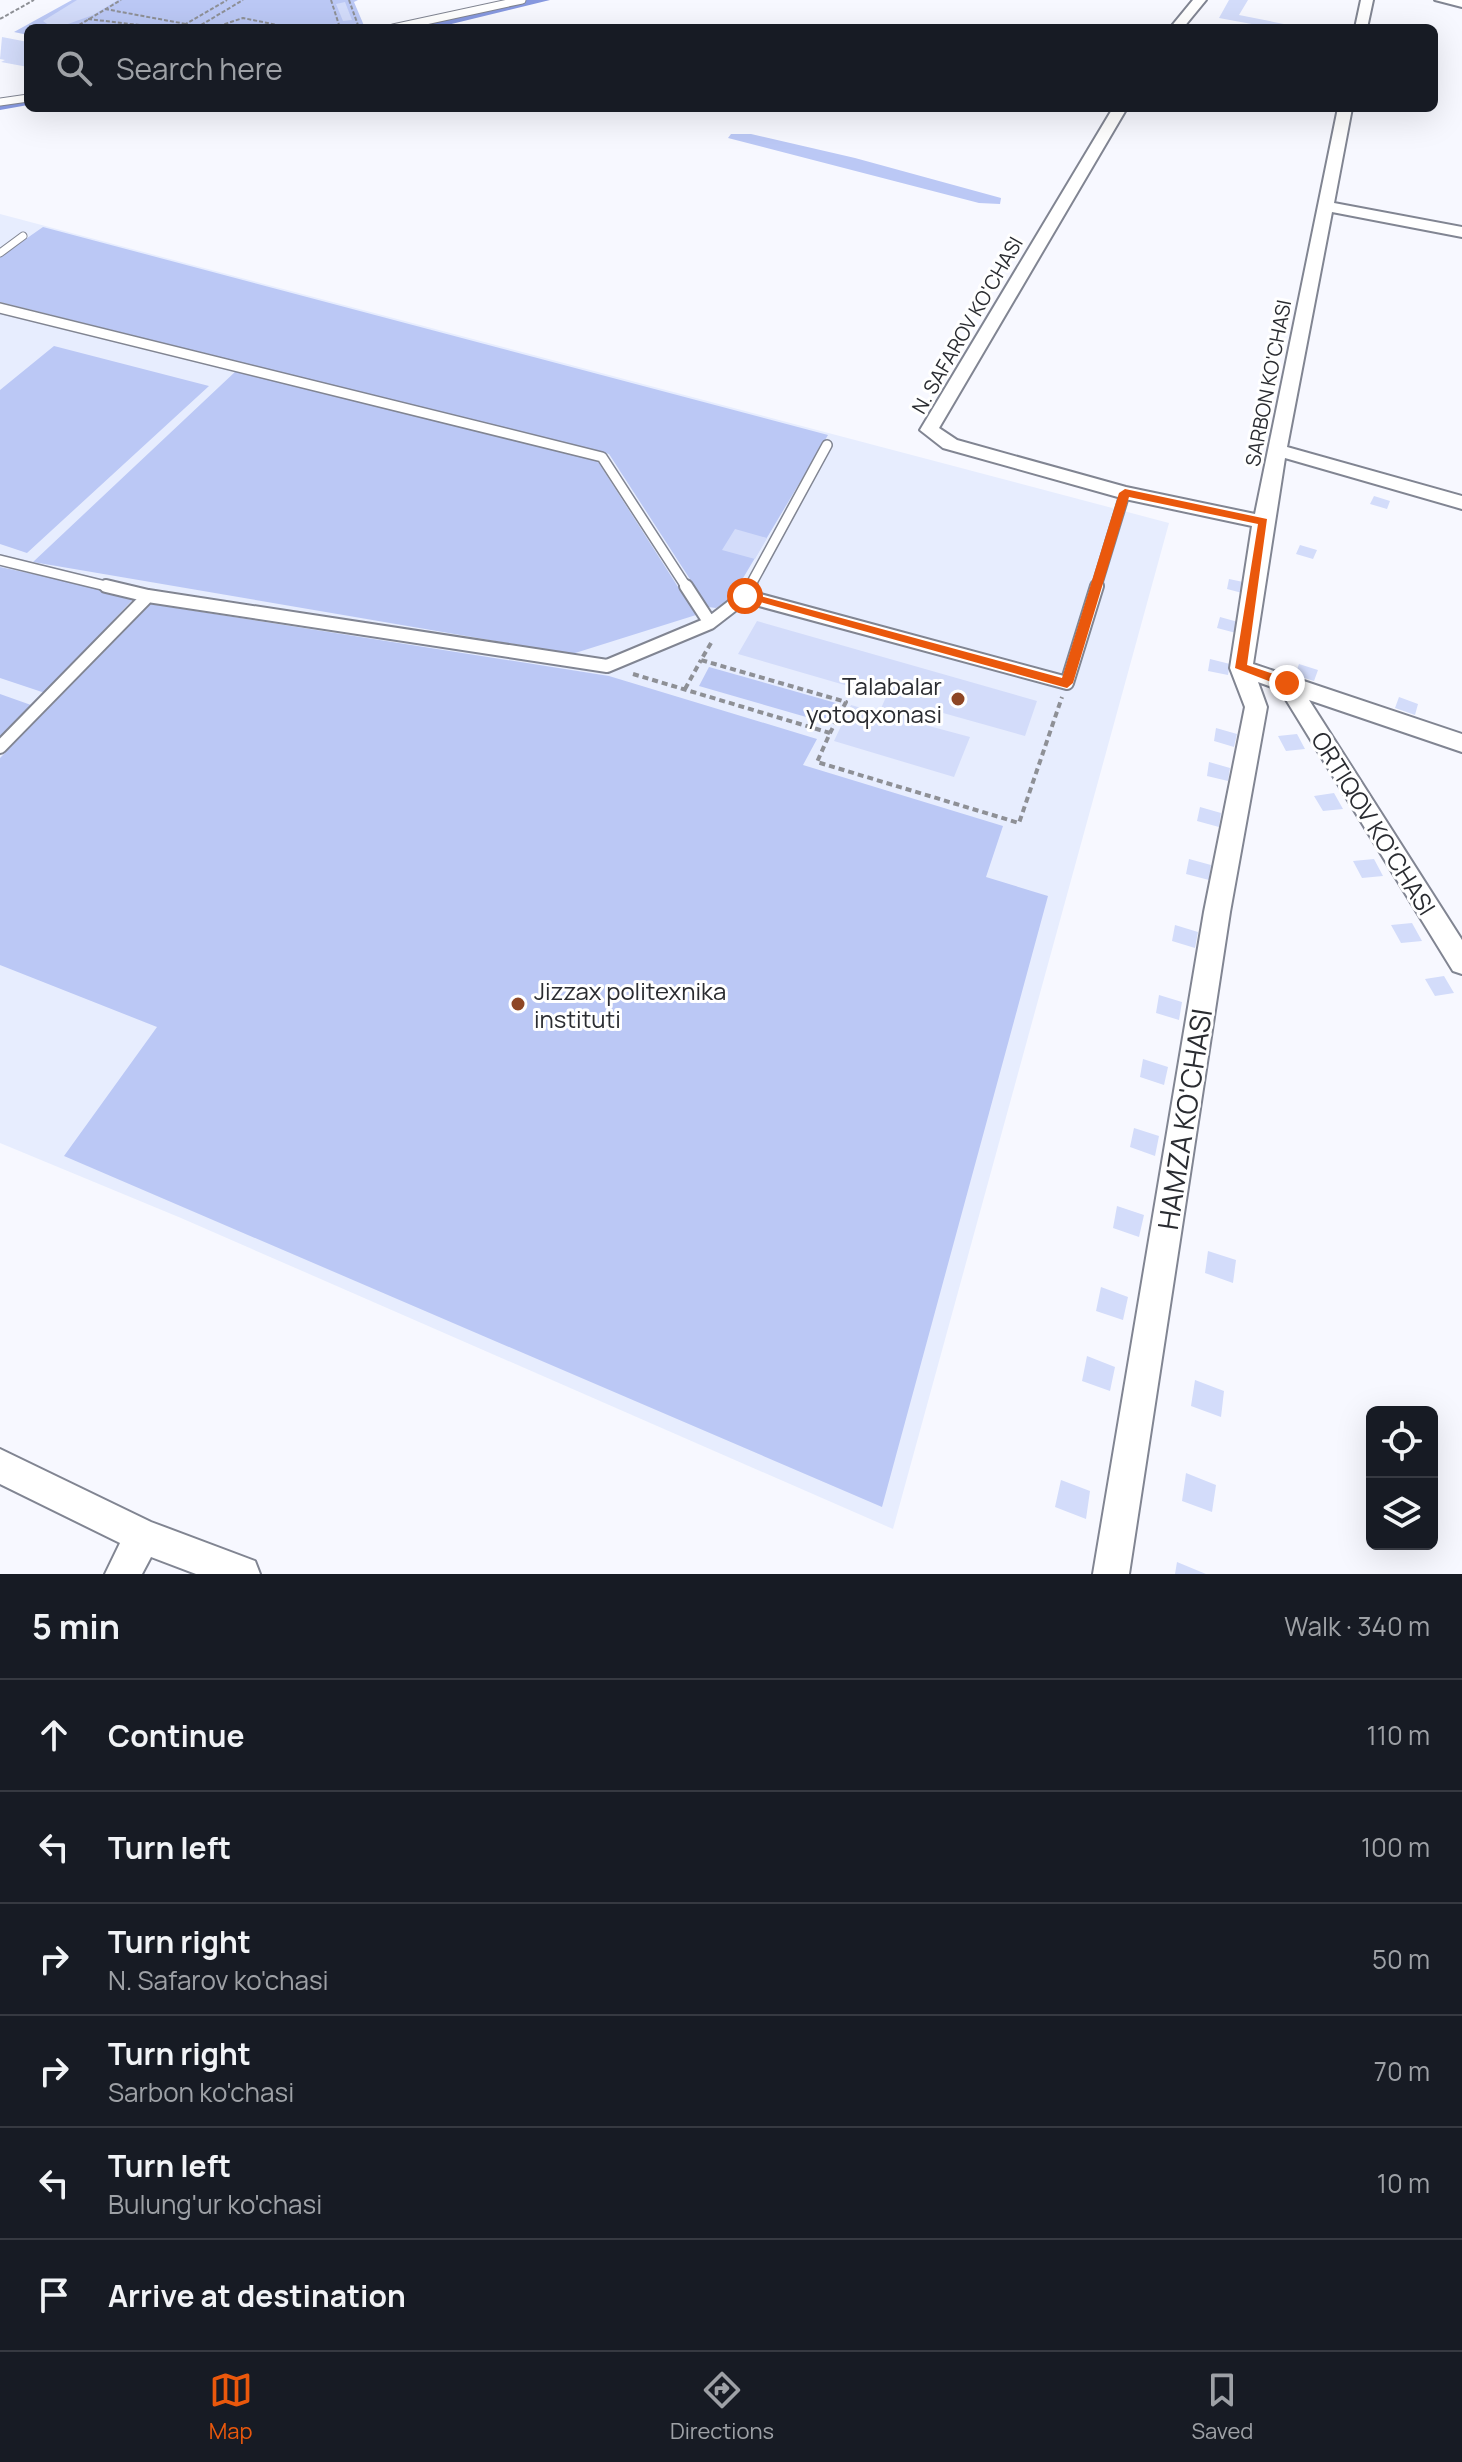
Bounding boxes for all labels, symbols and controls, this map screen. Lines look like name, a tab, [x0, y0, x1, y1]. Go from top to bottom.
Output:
search box	[24, 24, 1438, 112]
icon: search	[52, 46, 96, 90]
text: Search here	[116, 48, 283, 89]
street label: N. SAFAROV KO'CHASI	[905, 232, 1029, 418]
street label: SARBON KO'CHASI	[1239, 297, 1297, 469]
route start	[727, 578, 763, 614]
route end	[1269, 665, 1305, 701]
place label: Talabalar yotoqxonasi	[806, 669, 942, 730]
marker: Talabalar yotoqxonasi	[949, 690, 967, 708]
street label: ORTIQOV KO'CHASI	[1304, 725, 1444, 921]
place label: Jizzax politexnika instituti	[534, 974, 726, 1035]
marker: Jizzax politexnika instituti	[509, 995, 527, 1013]
street label: HAMZA KO'CHASI	[1148, 1006, 1220, 1232]
map controls	[1366, 1406, 1438, 1550]
button: locate	[1366, 1406, 1438, 1478]
button: layers	[1366, 1478, 1438, 1550]
text: 5 min	[32, 1603, 120, 1649]
text: Walk · 340 m	[1284, 1608, 1430, 1644]
icon: ahead	[32, 1713, 76, 1757]
text: Continue	[108, 1715, 244, 1756]
text: 110 m	[1367, 1717, 1430, 1753]
icon: left	[32, 1825, 76, 1869]
text: Turn left	[108, 1827, 231, 1868]
text: 100 m	[1361, 1829, 1430, 1865]
text: Turn right	[108, 1921, 251, 1962]
icon: right	[32, 1937, 76, 1981]
text: 50 m	[1372, 1941, 1430, 1977]
text: N. Safarov ko'chasi	[108, 1962, 329, 1998]
text: Turn right	[108, 2033, 251, 2074]
icon: right	[32, 2049, 76, 2093]
text: 70 m	[1374, 2053, 1430, 2089]
text: Sarbon ko'chasi	[108, 2074, 294, 2110]
text: Turn left	[108, 2145, 231, 2186]
icon: left	[32, 2161, 76, 2205]
text: 10 m	[1377, 2165, 1430, 2201]
text: Bulung'ur ko'chasi	[108, 2186, 322, 2222]
icon: arrive	[32, 2273, 76, 2317]
text: Arrive at destination	[108, 2275, 406, 2316]
tab: Map	[209, 2368, 253, 2446]
tab: Directions	[670, 2368, 774, 2446]
tab: Saved	[1191, 2368, 1253, 2446]

